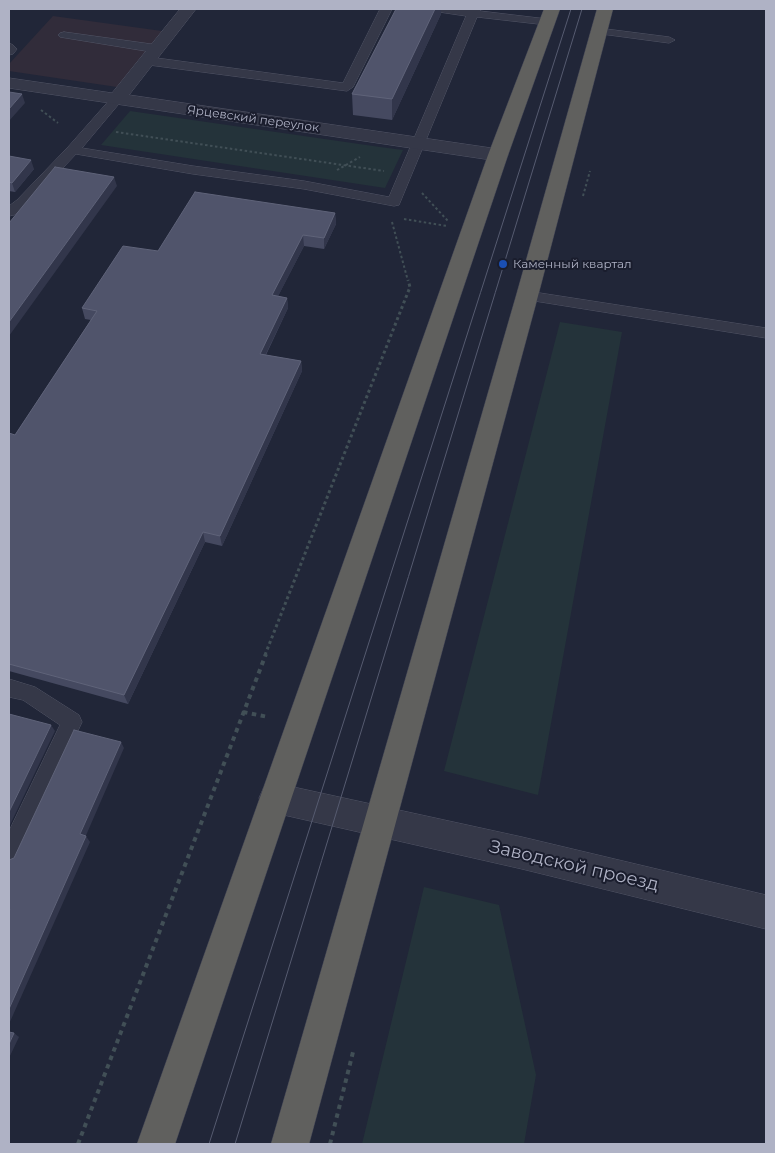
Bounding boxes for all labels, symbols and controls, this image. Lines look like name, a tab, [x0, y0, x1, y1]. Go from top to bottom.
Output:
street label: Ярцевский переулок	[186, 103, 320, 135]
place label: Каменный квартал	[513, 257, 632, 271]
marker: Каменный квартал	[497, 258, 509, 270]
street label: Заводской проезд	[487, 836, 661, 896]

